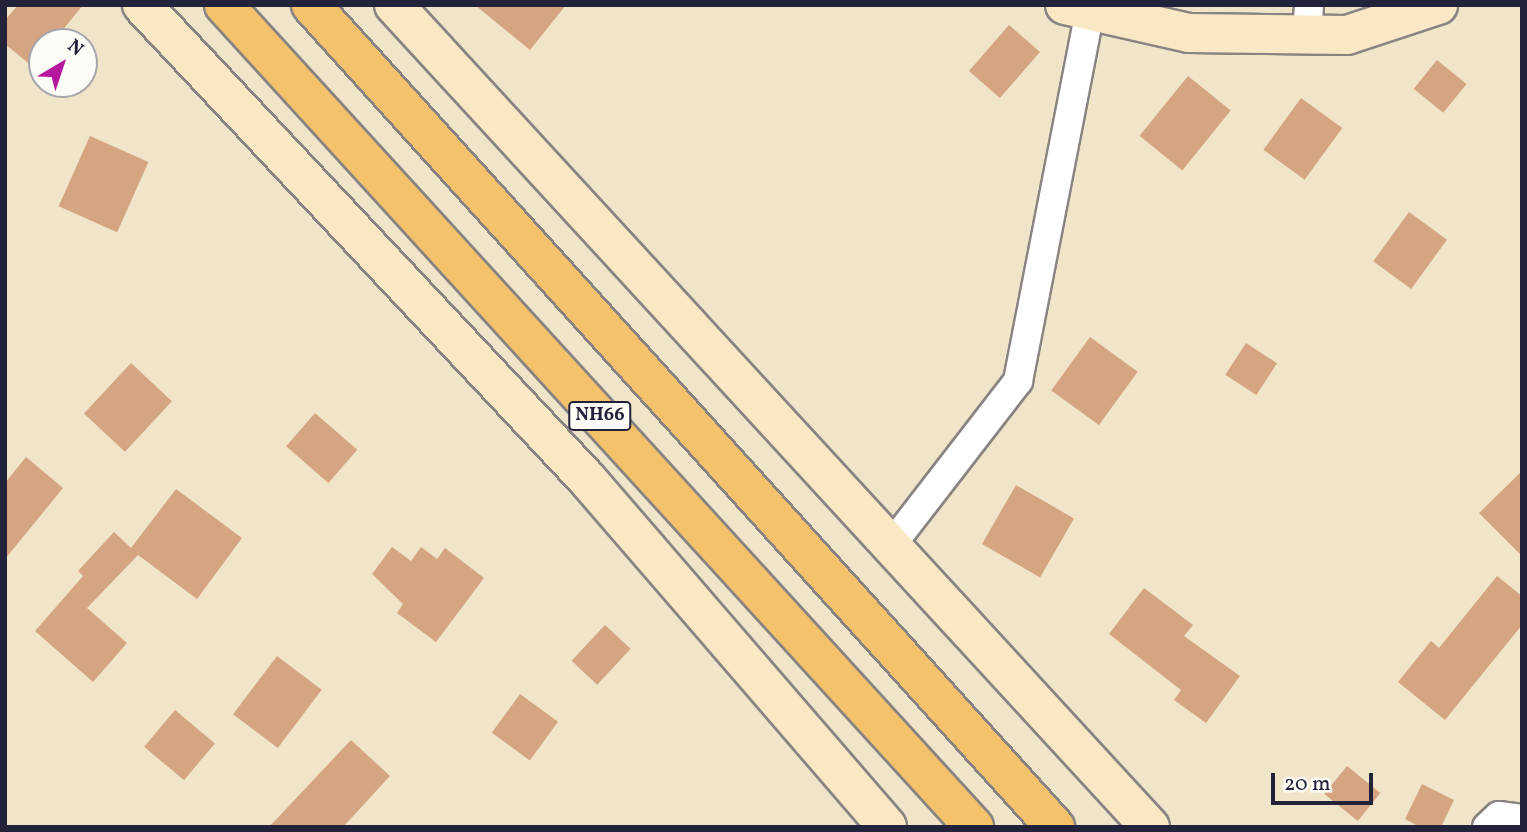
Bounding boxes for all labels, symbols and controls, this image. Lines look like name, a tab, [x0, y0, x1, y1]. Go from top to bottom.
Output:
north arrow	[28, 28, 98, 98]
text: N	[61, 34, 88, 63]
road number: NH66	[567, 400, 633, 432]
scale bar	[1275, 758, 1376, 802]
text: 20 m	[1284, 770, 1330, 799]

